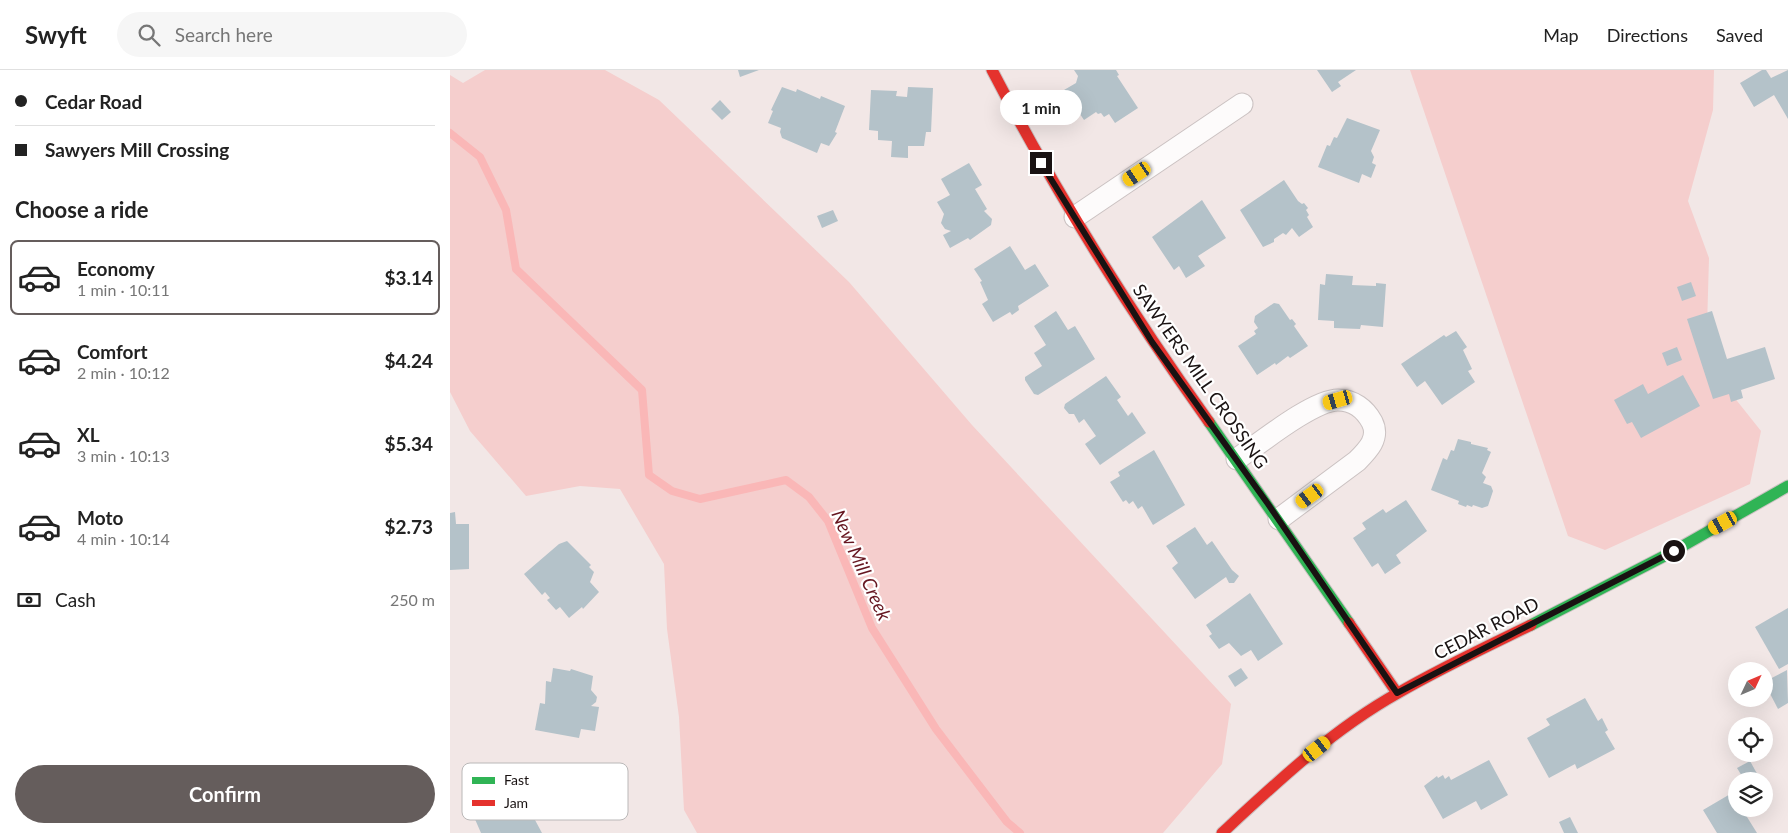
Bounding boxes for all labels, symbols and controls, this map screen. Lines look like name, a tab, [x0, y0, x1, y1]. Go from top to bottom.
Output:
search box	[117, 12, 467, 57]
text: Swyft	[25, 20, 87, 49]
icon: search	[135, 21, 163, 49]
text: Search here	[175, 23, 273, 46]
text: Map	[1543, 24, 1579, 46]
text: Directions	[1607, 24, 1688, 46]
text: Saved	[1716, 24, 1763, 46]
text: Cedar Road	[45, 90, 142, 113]
callout: 1 min	[1000, 91, 1082, 126]
text: 1 min	[1021, 98, 1061, 117]
text: Sawyers Mill Crossing	[45, 138, 229, 161]
route end	[1030, 152, 1052, 174]
car	[1120, 159, 1153, 189]
text: Choose a ride	[15, 196, 149, 223]
icon: car	[17, 255, 62, 300]
text: Economy	[77, 257, 155, 280]
text: $3.14	[384, 266, 433, 289]
street label: SAWYERS MILL CROSSING	[1129, 279, 1273, 473]
text: 1 min · 10:11	[77, 280, 170, 299]
icon: car	[17, 338, 62, 383]
text: Comfort	[77, 340, 148, 363]
text: $4.24	[384, 349, 433, 372]
text: 2 min · 10:12	[77, 363, 170, 382]
car	[1321, 389, 1354, 411]
icon: car	[17, 421, 62, 466]
text: XL	[77, 423, 100, 446]
text: $5.34	[384, 432, 433, 455]
text: 3 min · 10:13	[77, 446, 170, 465]
car	[1293, 481, 1326, 511]
icon: car	[17, 504, 62, 549]
text: Moto	[77, 506, 123, 529]
water label: New Mill Creek	[827, 506, 897, 625]
car	[1706, 509, 1739, 537]
text: $2.73	[384, 515, 433, 538]
text: 4 min · 10:14	[77, 529, 170, 548]
route start	[1663, 540, 1685, 562]
icon: cash	[15, 586, 43, 614]
text: Cash	[55, 588, 96, 611]
text: 250 m	[390, 590, 435, 609]
street label: CEDAR ROAD	[1430, 592, 1542, 664]
north arrow	[1728, 662, 1772, 708]
map controls	[1728, 662, 1773, 817]
button: locate	[1728, 717, 1773, 762]
car	[1300, 734, 1333, 764]
legend	[462, 763, 628, 820]
button: Confirm	[15, 765, 435, 823]
text: Fast	[504, 771, 529, 788]
button: layers	[1728, 772, 1773, 817]
text: Jam	[504, 794, 528, 811]

